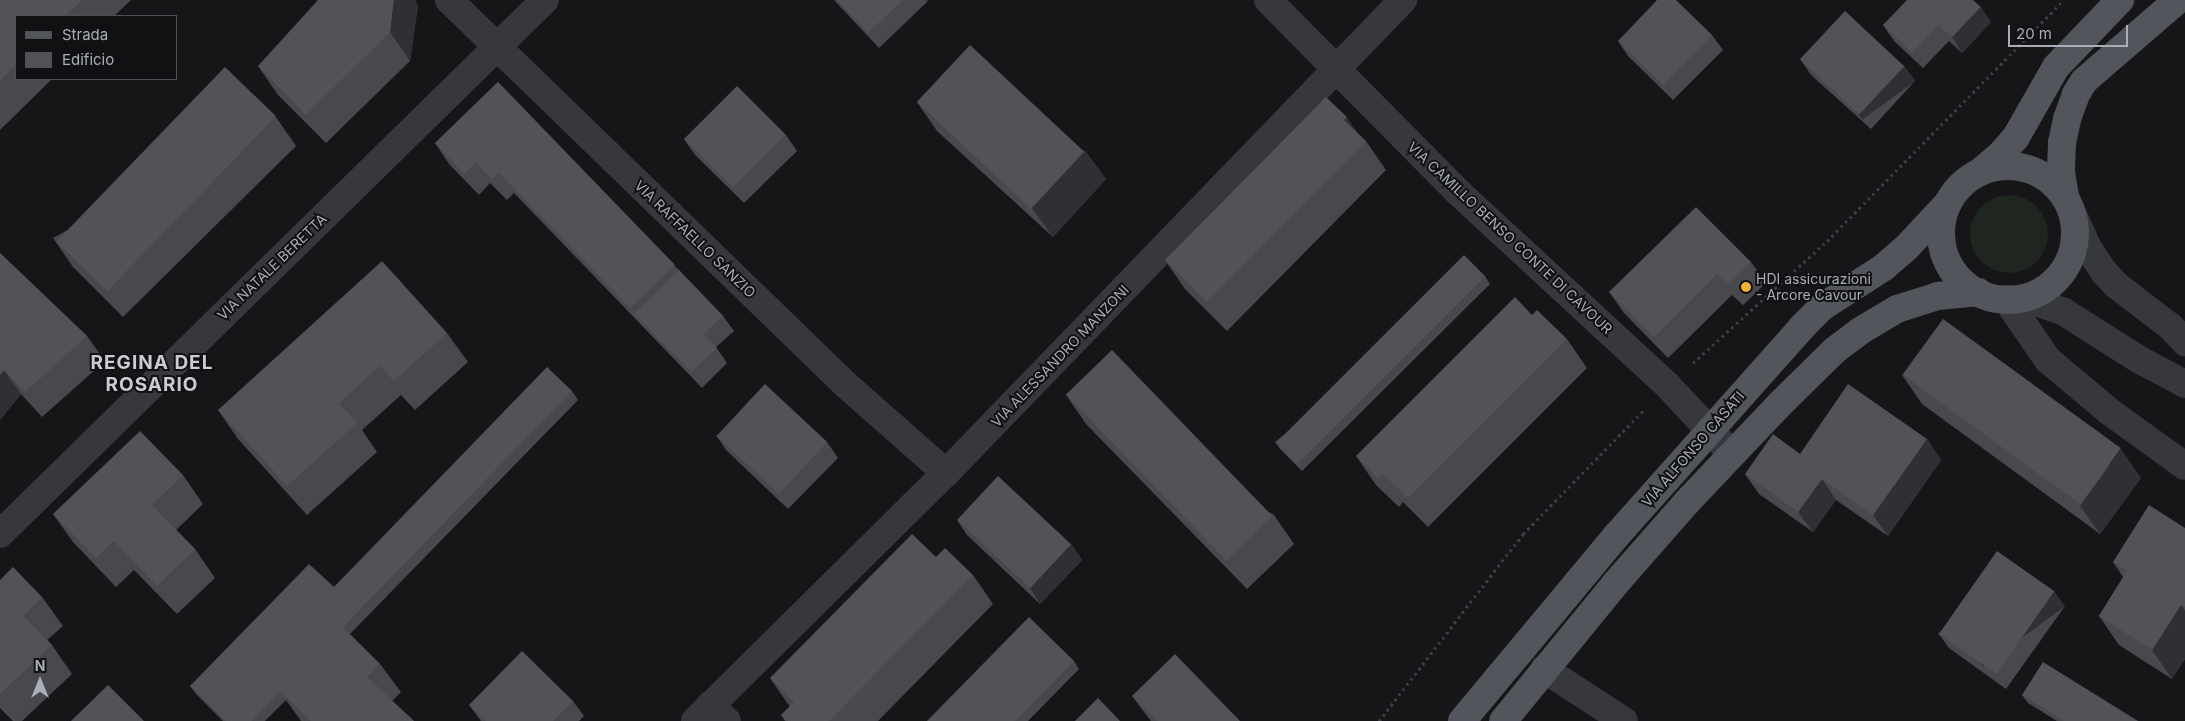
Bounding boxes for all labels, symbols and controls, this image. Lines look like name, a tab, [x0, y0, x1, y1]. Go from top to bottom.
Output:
legend	[15, 15, 178, 80]
scale bar	[2010, 15, 2130, 47]
text: 20 m	[2016, 24, 2052, 43]
text: Strada	[62, 25, 108, 44]
text: Edificio	[62, 50, 114, 69]
street label: VIA CAMILLO BENSO CONTE DI CAVOUR	[1404, 139, 1616, 337]
street label: VIA RAFFAELLO SANZIO	[631, 177, 759, 301]
street label: VIA NATALE BERETTA	[214, 210, 330, 324]
place label: HDI assicurazioni - Arcore Cavour	[1756, 271, 1871, 304]
street label: VIA ALESSANDRO MANZONI	[988, 281, 1132, 431]
marker: HDI assicurazioni - Arcore Cavour	[1740, 281, 1752, 293]
district label: REGINA DEL ROSARIO	[89, 352, 215, 396]
street label: VIA ALFONSO CASATI	[1638, 388, 1748, 510]
north arrow	[15, 656, 65, 706]
text: N	[35, 657, 45, 674]

